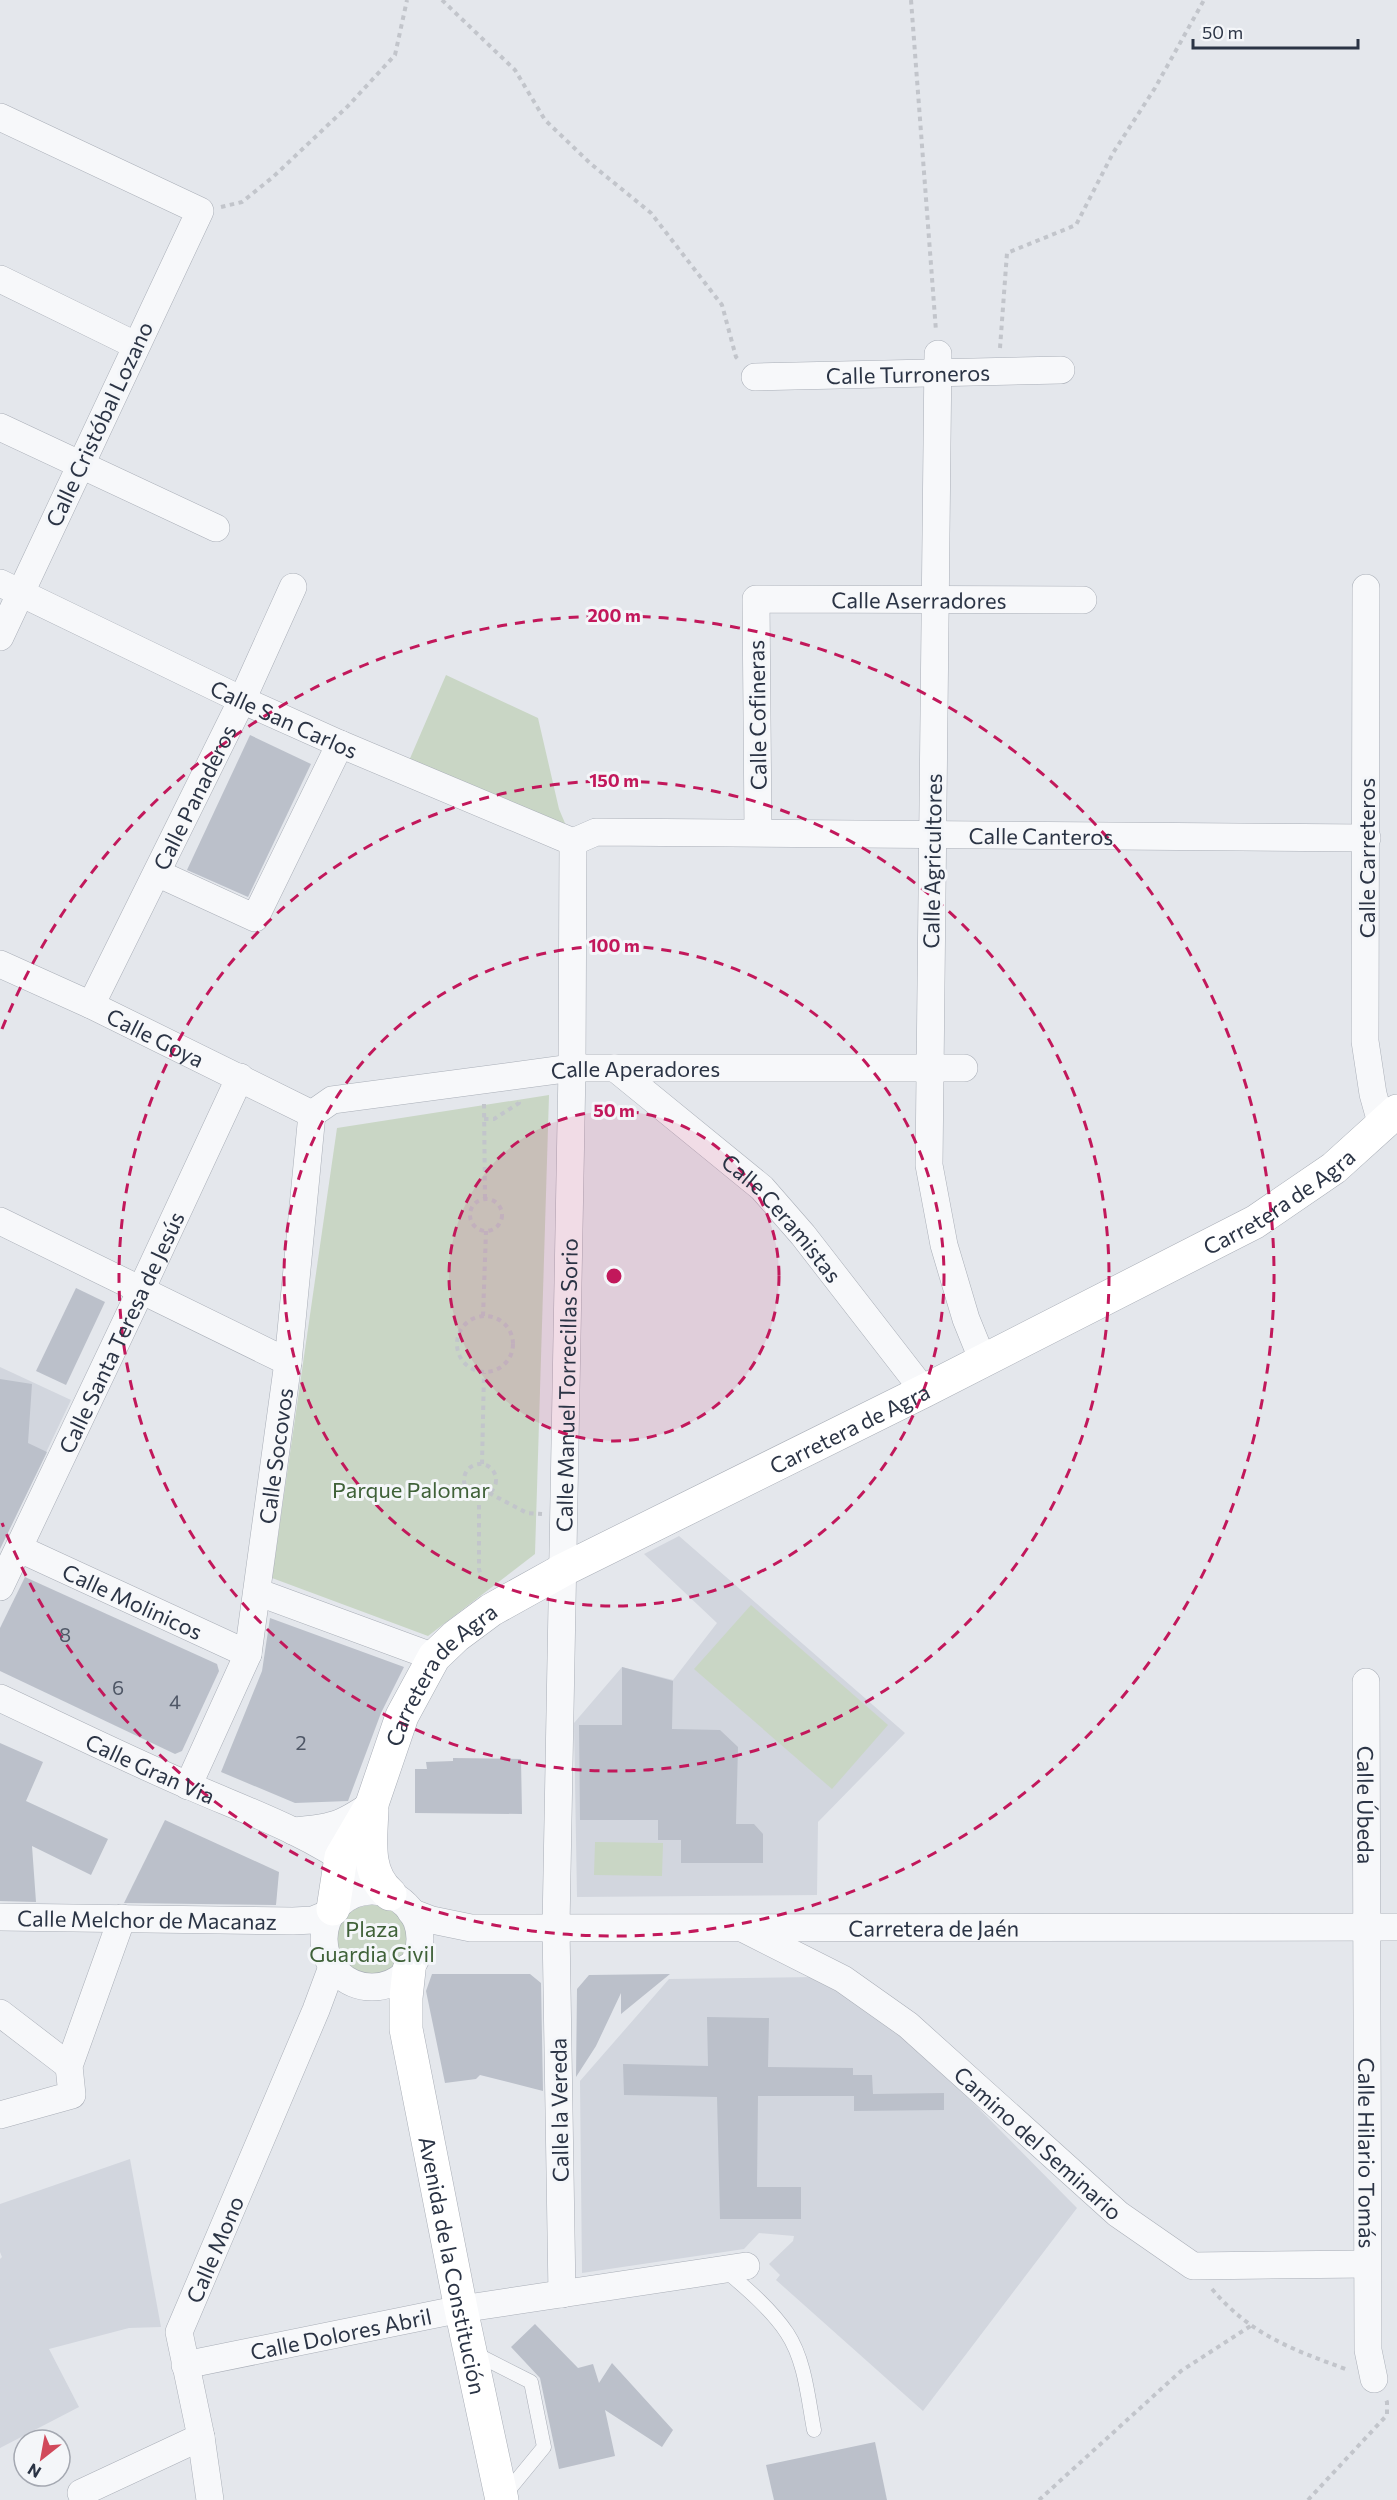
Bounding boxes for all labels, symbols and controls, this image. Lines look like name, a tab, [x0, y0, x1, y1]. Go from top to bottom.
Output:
scale bar	[1193, 12, 1358, 50]
text: 50 m	[1202, 21, 1243, 43]
street label: Calle Cristóbal Lozano	[40, 317, 158, 531]
street label: Calle Turroneros	[826, 358, 990, 389]
street label: Calle Aserradores	[831, 586, 1007, 613]
text: 200 m	[587, 604, 641, 626]
street label: Calle Cofineras	[742, 640, 772, 790]
street label: Calle San Carlos	[206, 673, 362, 763]
street label: Calle Panaderos	[147, 720, 241, 874]
text: 150 m	[589, 769, 639, 791]
street label: Calle Agricultores	[917, 773, 947, 949]
street label: Calle Carreteros	[1353, 778, 1380, 938]
street label: Calle Canteros	[968, 821, 1113, 850]
text: 100 m	[588, 934, 640, 956]
street label: Calle Goya	[103, 1002, 209, 1072]
street label: Calle Aperadores	[549, 1054, 720, 1084]
text: 50 m	[593, 1099, 635, 1121]
street label: Carretera de Agra	[1198, 1143, 1360, 1260]
street label: Calle Ceramistas	[717, 1147, 848, 1287]
street label: Calle Santa Teresa de Jesús	[52, 1207, 189, 1457]
street label: Calle Manuel Torrecillas Sorio	[550, 1238, 582, 1532]
centre of rings	[604, 1266, 624, 1286]
street label: Carretera de Agra	[765, 1377, 934, 1479]
street label: Calle Socovos	[252, 1386, 298, 1526]
park label: Parque Palomar	[332, 1476, 490, 1503]
street label: Calle Molinicos	[58, 1557, 207, 1645]
street label: Carretera de Agra	[379, 1597, 502, 1749]
house number: 8	[59, 1622, 71, 1646]
house number: 6	[112, 1675, 124, 1699]
house number: 4	[169, 1689, 181, 1713]
street label: Calle Gran Via	[81, 1727, 219, 1809]
house number: 2	[295, 1730, 307, 1754]
street label: Calle Úbeda	[1353, 1746, 1380, 1864]
street label: Calle Melchor de Macanaz	[17, 1904, 277, 1934]
street label: Carretera de Jaén	[848, 1914, 1019, 1941]
park label: Plaza Guardia Civil	[309, 1915, 435, 1967]
street label: Calle la Vereda	[544, 2038, 574, 2182]
street label: Calle Hilario Tomás	[1354, 2058, 1381, 2248]
street label: Camino del Seminario	[949, 2060, 1128, 2225]
street label: Avenida de la Constitución	[414, 2134, 492, 2397]
street label: Calle Mono	[180, 2192, 249, 2307]
street label: Calle Dolores Abril	[248, 2302, 434, 2365]
north arrow	[12, 2428, 72, 2488]
text: N	[24, 2460, 44, 2483]

